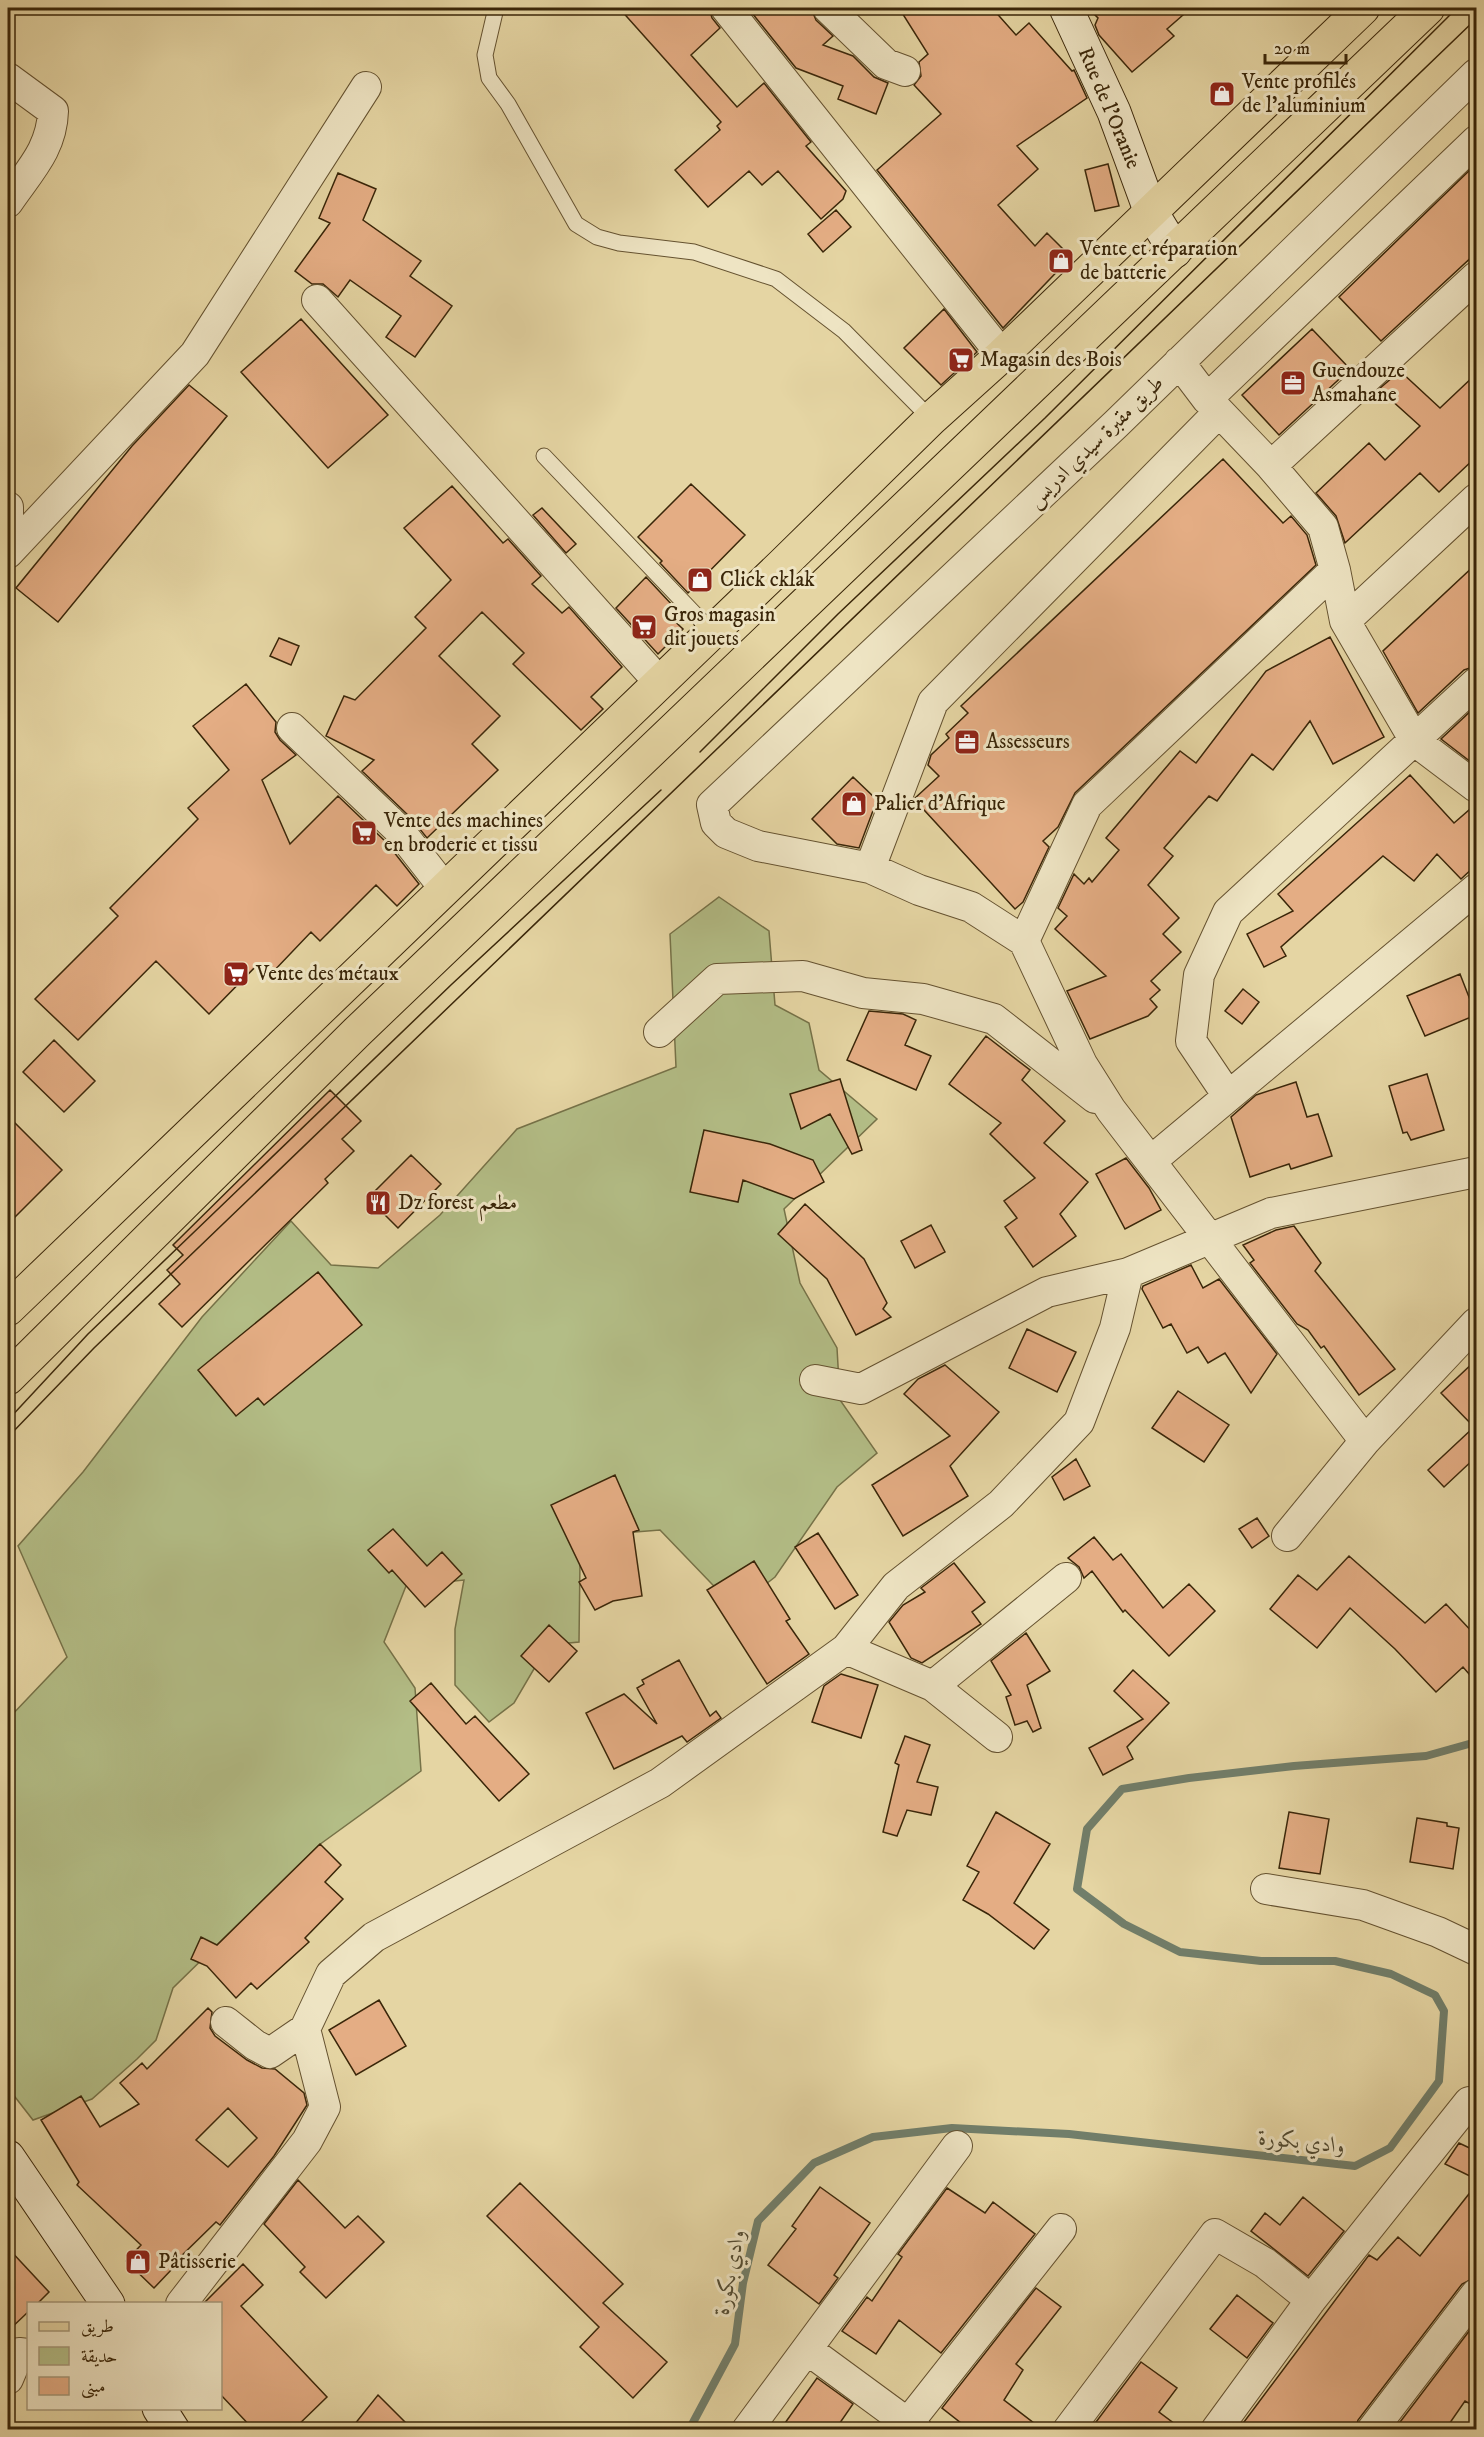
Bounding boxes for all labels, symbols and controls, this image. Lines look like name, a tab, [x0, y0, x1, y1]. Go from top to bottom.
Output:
scale bar	[1265, 27, 1346, 65]
text: 20 m	[1274, 38, 1310, 60]
street label: Rue de l'Oranie	[1072, 43, 1146, 173]
place label: Vente profilés de l'aluminium	[1241, 69, 1366, 119]
shop icon: Vente profilés de l'aluminium	[1207, 79, 1237, 109]
place label: Vente et réparation de batterie	[1079, 236, 1238, 286]
shop icon: Vente et réparation de batterie	[1046, 246, 1076, 276]
supermarket icon: Magasin des Bois	[946, 345, 976, 375]
place label: Magasin des Bois	[980, 347, 1122, 373]
place label: Guendouze Asmahane	[1312, 358, 1405, 408]
office icon: Guendouze Asmahane	[1278, 368, 1308, 398]
street label: طريق مقبرة سيدي ادريس	[1023, 370, 1171, 515]
shop icon: Click cklak	[685, 565, 715, 595]
place label: Click cklak	[720, 567, 815, 593]
place label: Gros magasin dit jouets	[664, 602, 775, 652]
supermarket icon: Gros magasin dit jouets	[629, 612, 659, 642]
office icon: Assesseurs	[952, 727, 982, 757]
place label: Assesseurs	[986, 729, 1070, 755]
shop icon: Palier d'Afrique	[839, 789, 869, 819]
place label: Palier d'Afrique	[874, 791, 1006, 817]
place label: Vente des machines en broderie et tissu	[383, 808, 543, 858]
supermarket icon: Vente des machines en broderie et tissu	[349, 818, 379, 848]
supermarket icon: Vente des métaux	[221, 959, 251, 989]
place label: Vente des métaux	[255, 961, 399, 987]
restaurant icon: Dz forest مطعم	[363, 1188, 393, 1218]
place label: Dz forest مطعم	[398, 1190, 517, 1222]
water label: وادي بكورة	[1256, 2124, 1347, 2163]
water label: وادي بكورة	[708, 2227, 754, 2319]
shop icon: Pâtisserie	[123, 2247, 153, 2277]
place label: Pâtisserie	[158, 2249, 236, 2275]
legend	[27, 2302, 222, 2410]
text: طريق	[81, 2316, 114, 2338]
text: حديقة	[81, 2346, 117, 2368]
text: مبنى	[81, 2376, 106, 2399]

